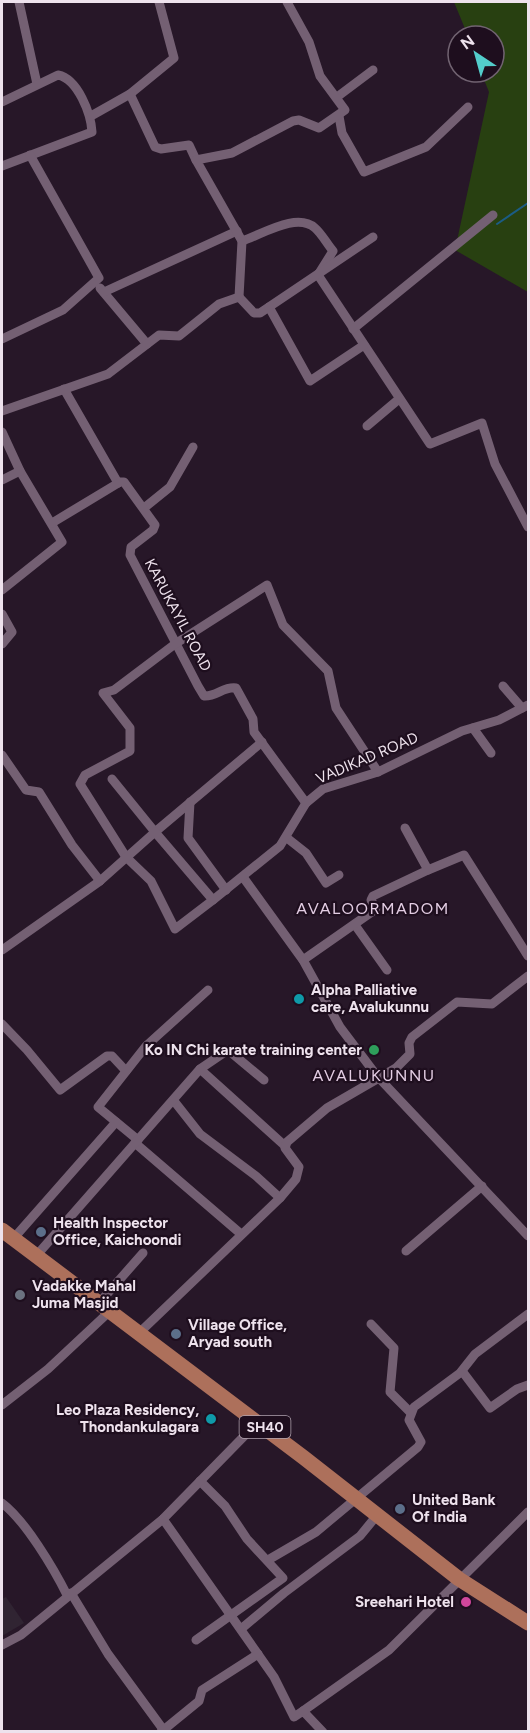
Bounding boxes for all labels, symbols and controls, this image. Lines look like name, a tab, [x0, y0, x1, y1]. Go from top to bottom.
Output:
north arrow	[446, 24, 506, 84]
text: N	[457, 31, 478, 54]
street label: KARUKAYIL ROAD	[141, 556, 215, 674]
street label: VADIKAD ROAD	[313, 728, 421, 788]
district label: AVALOORMADOM	[296, 899, 450, 918]
place label: Alpha Palliative care, Avalukunnu	[311, 981, 429, 1016]
marker: Alpha Palliative care, Avalukunnu	[292, 992, 306, 1006]
place label: Ko IN Chi karate training center	[145, 1041, 362, 1059]
marker: Ko IN Chi karate training center	[367, 1043, 381, 1057]
district label: AVALUKUNNU	[312, 1066, 436, 1085]
place label: Health Inspector Office, Kaichoondi	[53, 1214, 182, 1249]
marker: Health Inspector Office, Kaichoondi	[34, 1225, 48, 1239]
place label: Vadakke Mahal Juma Masjid	[32, 1277, 136, 1312]
marker: Vadakke Mahal Juma Masjid	[13, 1288, 27, 1302]
place label: Village Office, Aryad south	[188, 1316, 287, 1351]
marker: Village Office, Aryad south	[169, 1327, 183, 1341]
place label: Leo Plaza Residency, Thondankulagara	[56, 1401, 199, 1436]
marker: Leo Plaza Residency, Thondankulagara	[204, 1412, 218, 1426]
road number: SH40	[240, 1416, 290, 1438]
place label: United Bank Of India	[412, 1491, 495, 1526]
marker: United Bank Of India	[393, 1502, 407, 1516]
place label: Sreehari Hotel	[355, 1593, 454, 1611]
marker: Sreehari Hotel	[459, 1595, 473, 1609]

